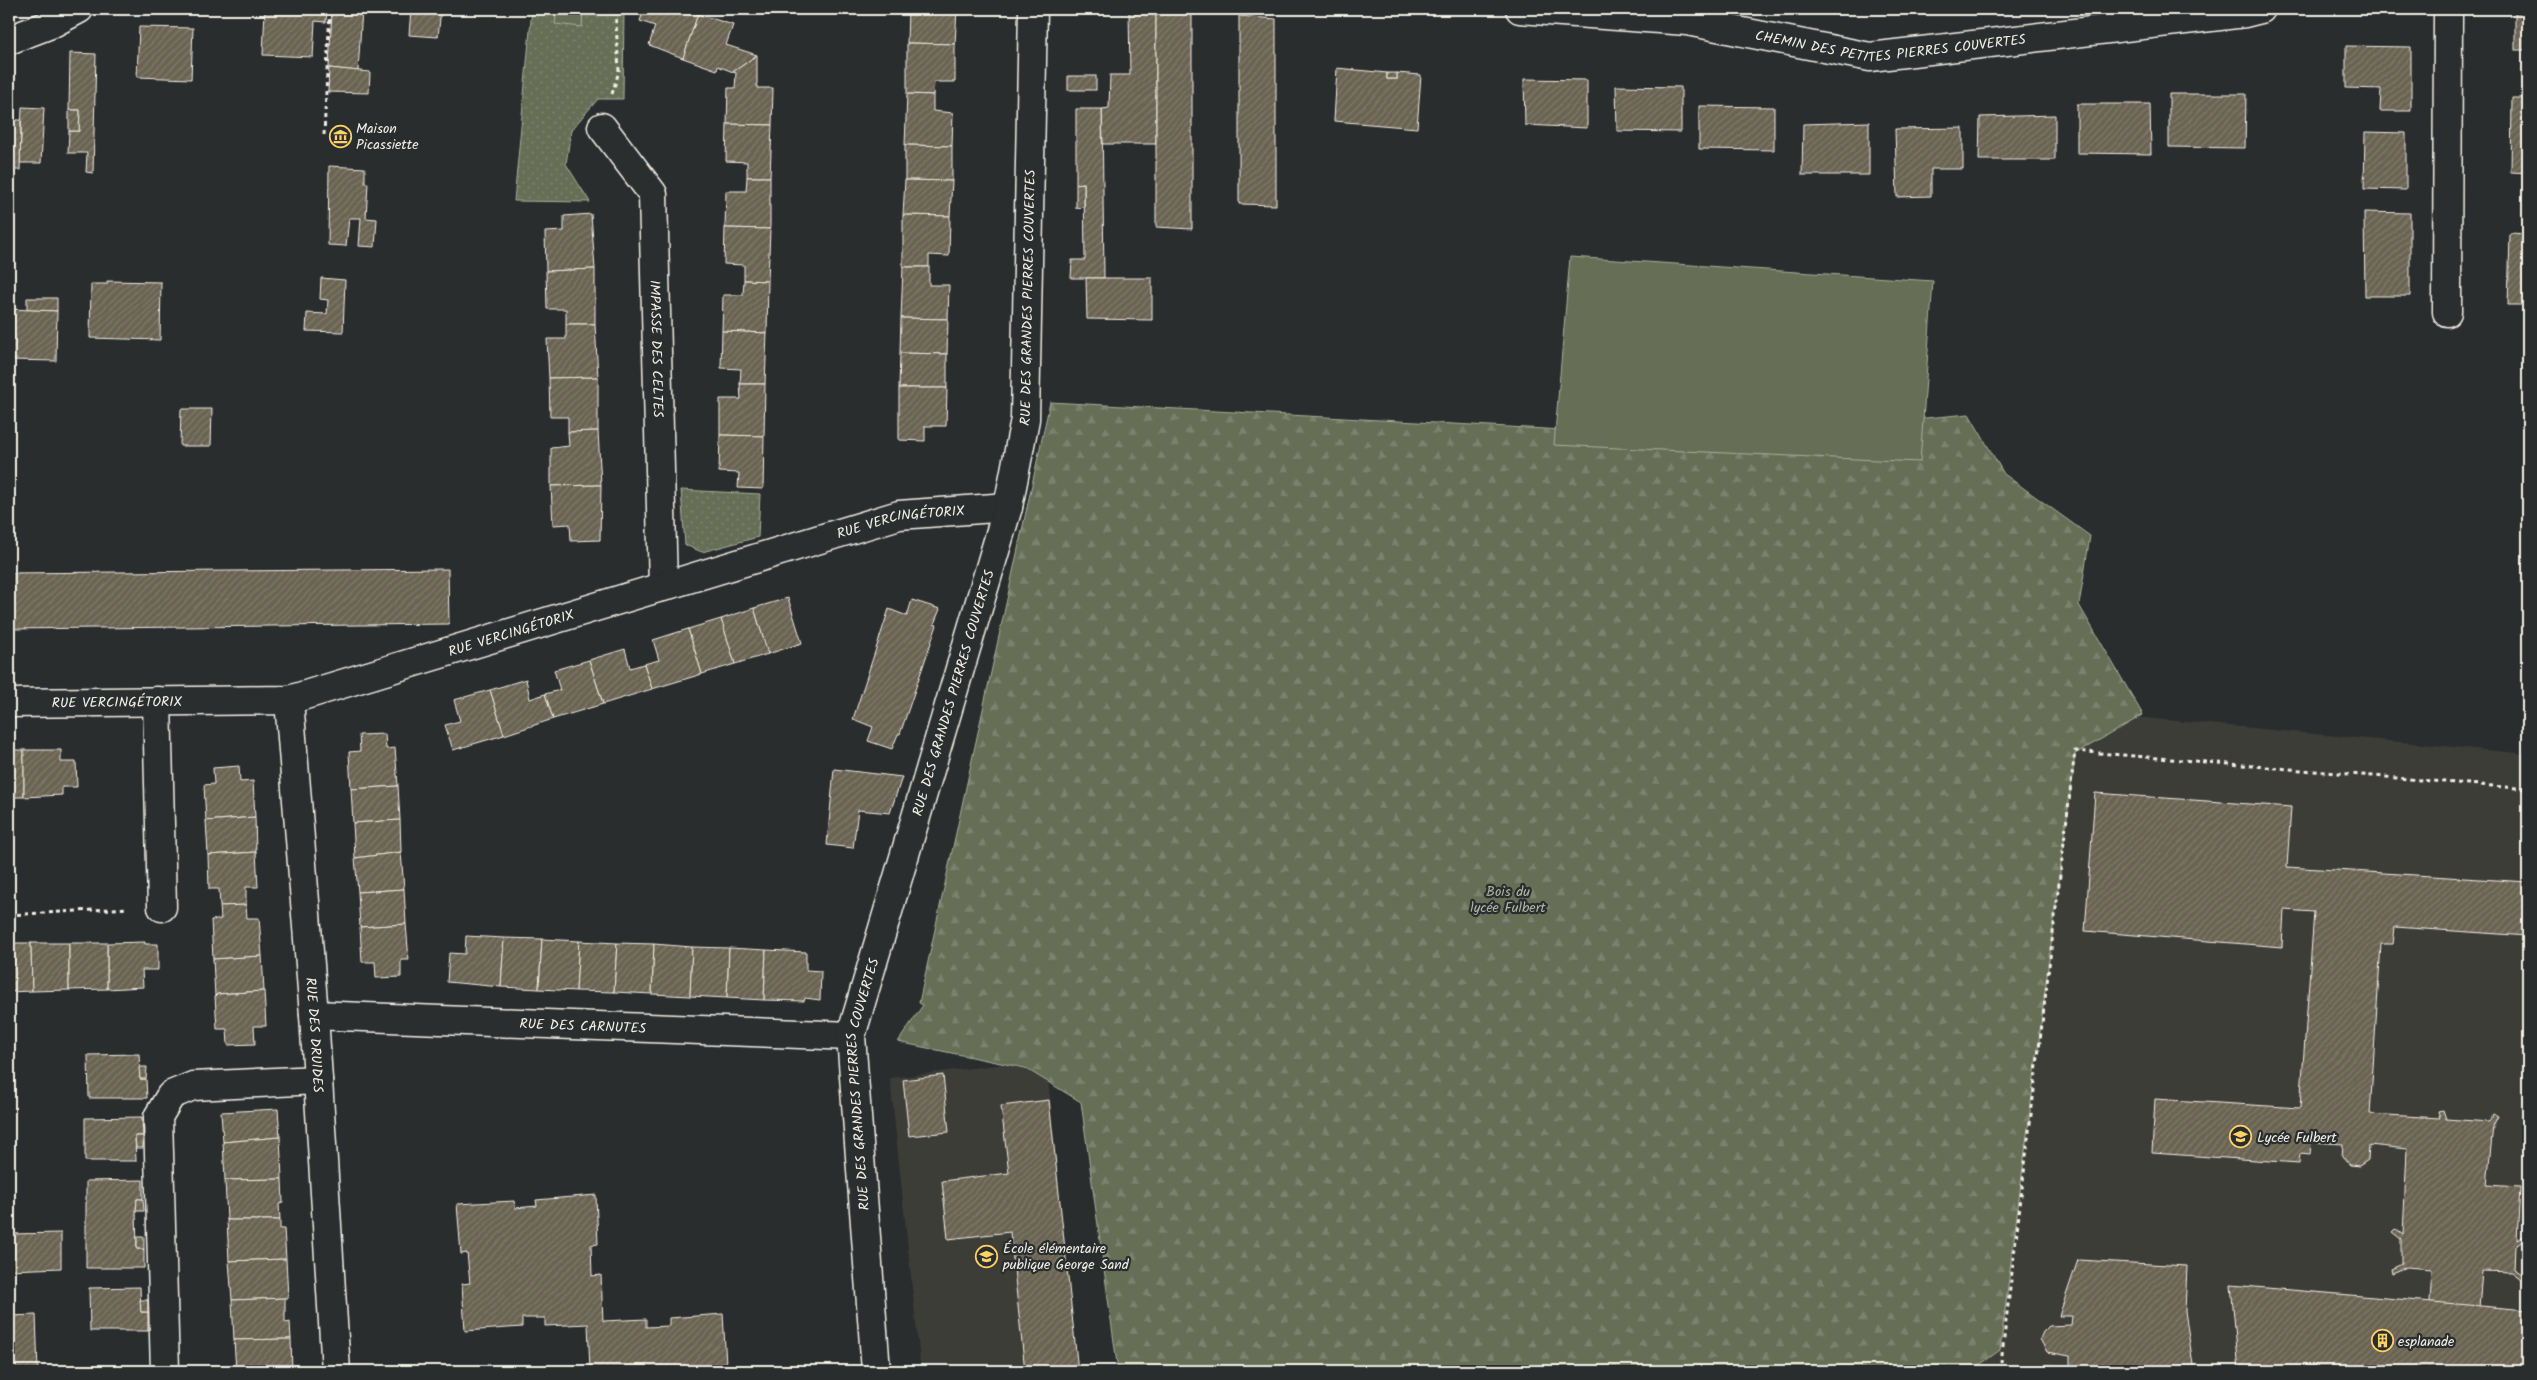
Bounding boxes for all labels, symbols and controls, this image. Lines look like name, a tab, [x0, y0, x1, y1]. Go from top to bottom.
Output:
street label: CHEMIN DES PETITES PIERRES COUVERTES	[1753, 25, 2028, 69]
place label: Maison Picassiette	[356, 118, 419, 156]
museum icon: Maison Picassiette	[328, 124, 352, 148]
street label: RUE DES GRANDES PIERRES COUVERTES	[1014, 169, 1042, 427]
street label: IMPASSE DES CELTES	[643, 280, 669, 419]
street label: RUE VERCINGÉTORIX	[834, 500, 966, 545]
street label: RUE DES GRANDES PIERRES COUVERTES	[907, 567, 1001, 819]
street label: RUE VERCINGÉTORIX	[446, 604, 577, 663]
street label: RUE VERCINGÉTORIX	[52, 691, 183, 715]
park label: Bois du lycée Fulbert	[1470, 881, 1546, 919]
street label: RUE DES GRANDES PIERRES COUVERTES	[841, 955, 886, 1211]
street label: RUE DES DRUIDES	[299, 977, 329, 1094]
street label: RUE DES CARNUTES	[519, 1013, 647, 1040]
school or university icon: Lycée Fulbert	[2229, 1125, 2253, 1149]
place label: Lycée Fulbert	[2257, 1127, 2337, 1149]
place label: École élémentaire publique George Sand	[1002, 1238, 1130, 1276]
school or university icon: École élémentaire publique George Sand	[975, 1244, 999, 1268]
building icon: esplanade	[2370, 1329, 2394, 1353]
place label: esplanade	[2398, 1331, 2455, 1353]

